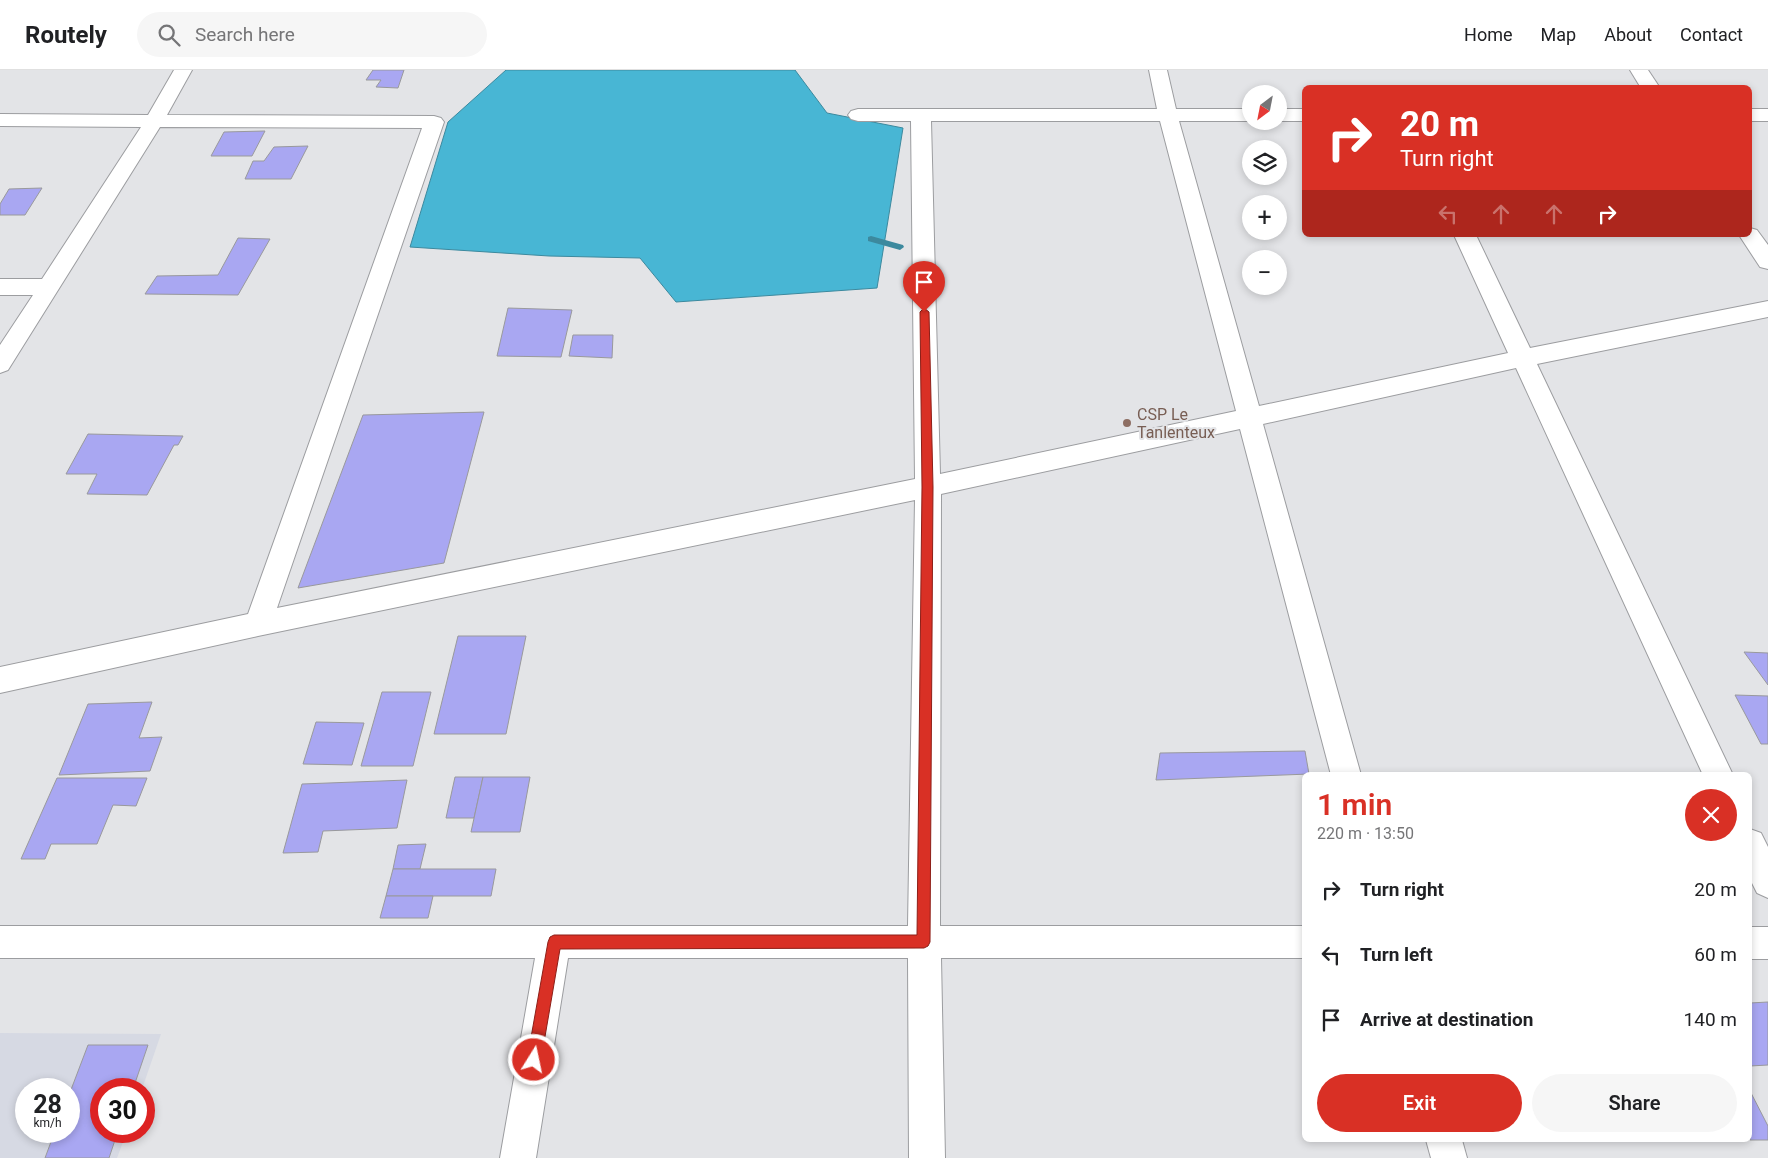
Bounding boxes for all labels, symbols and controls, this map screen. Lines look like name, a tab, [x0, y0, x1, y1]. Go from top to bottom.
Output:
search box	[137, 12, 487, 57]
text: Routely	[25, 21, 107, 49]
icon: search	[155, 21, 183, 49]
text: Search here	[195, 23, 295, 46]
text: Home	[1464, 24, 1513, 45]
text: Map	[1541, 24, 1576, 45]
text: About	[1604, 24, 1652, 45]
text: Contact	[1680, 24, 1743, 45]
north arrow	[1242, 85, 1288, 130]
map controls	[1242, 85, 1287, 295]
text: 20 m	[1400, 104, 1479, 145]
icon: right	[1317, 105, 1382, 170]
button: layers	[1242, 140, 1287, 185]
text: Turn right	[1400, 146, 1494, 171]
button: +	[1242, 195, 1287, 240]
icon: left	[1434, 200, 1462, 228]
icon: ahead	[1487, 200, 1515, 228]
icon: ahead	[1540, 200, 1568, 228]
icon: right	[1593, 200, 1621, 228]
button: −	[1242, 250, 1287, 295]
pin	[903, 261, 945, 312]
icon: arrive	[910, 268, 938, 296]
place label: CSP Le Tanlenteux	[1137, 405, 1215, 442]
marker: CSP Le Tanlenteux	[1121, 417, 1133, 429]
text: 1 min	[1317, 787, 1392, 822]
button: close	[1685, 789, 1737, 841]
text: 220 m · 13:50	[1317, 824, 1414, 843]
icon: right	[1317, 876, 1345, 904]
text: Turn right	[1360, 878, 1444, 901]
text: 20 m	[1694, 878, 1737, 901]
icon: left	[1317, 941, 1345, 969]
text: Turn left	[1360, 943, 1433, 966]
text: 60 m	[1694, 943, 1737, 966]
icon: arrive	[1317, 1006, 1345, 1034]
text: Arrive at destination	[1360, 1008, 1533, 1031]
text: 140 m	[1684, 1008, 1737, 1031]
position arrow	[507, 1033, 559, 1085]
button: Exit	[1317, 1074, 1522, 1132]
button: Share	[1532, 1074, 1737, 1132]
speed limit sign: 30	[90, 1078, 155, 1143]
text: 28	[33, 1090, 62, 1119]
text: km/h	[33, 1116, 62, 1130]

